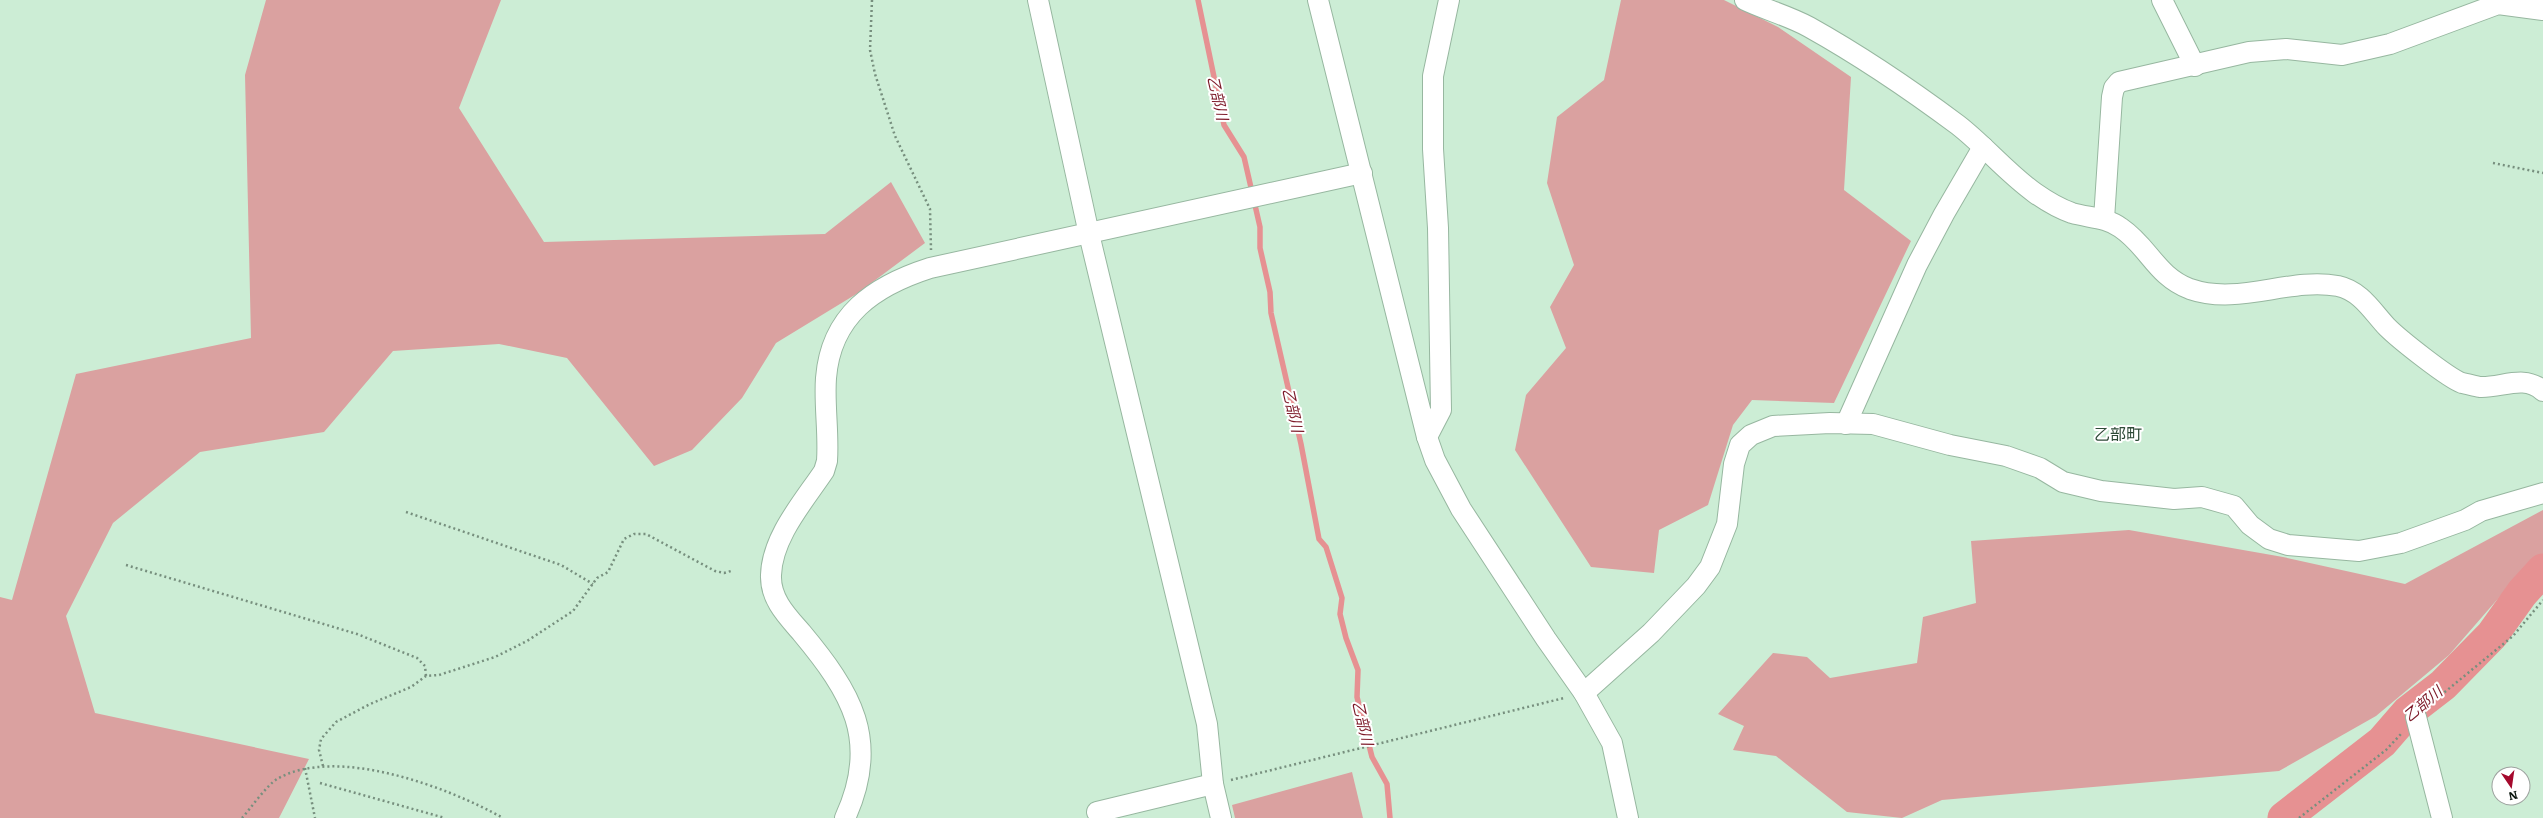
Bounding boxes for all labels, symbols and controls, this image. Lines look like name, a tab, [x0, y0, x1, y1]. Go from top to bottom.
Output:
water label: 乙部川	[1203, 73, 1236, 124]
water label: 乙部川	[1278, 385, 1311, 436]
district label: 乙部町	[2094, 421, 2142, 445]
water label: 乙部川	[2397, 678, 2448, 726]
water label: 乙部川	[1348, 698, 1381, 749]
north arrow	[2491, 766, 2531, 806]
text: N	[2507, 788, 2520, 806]

